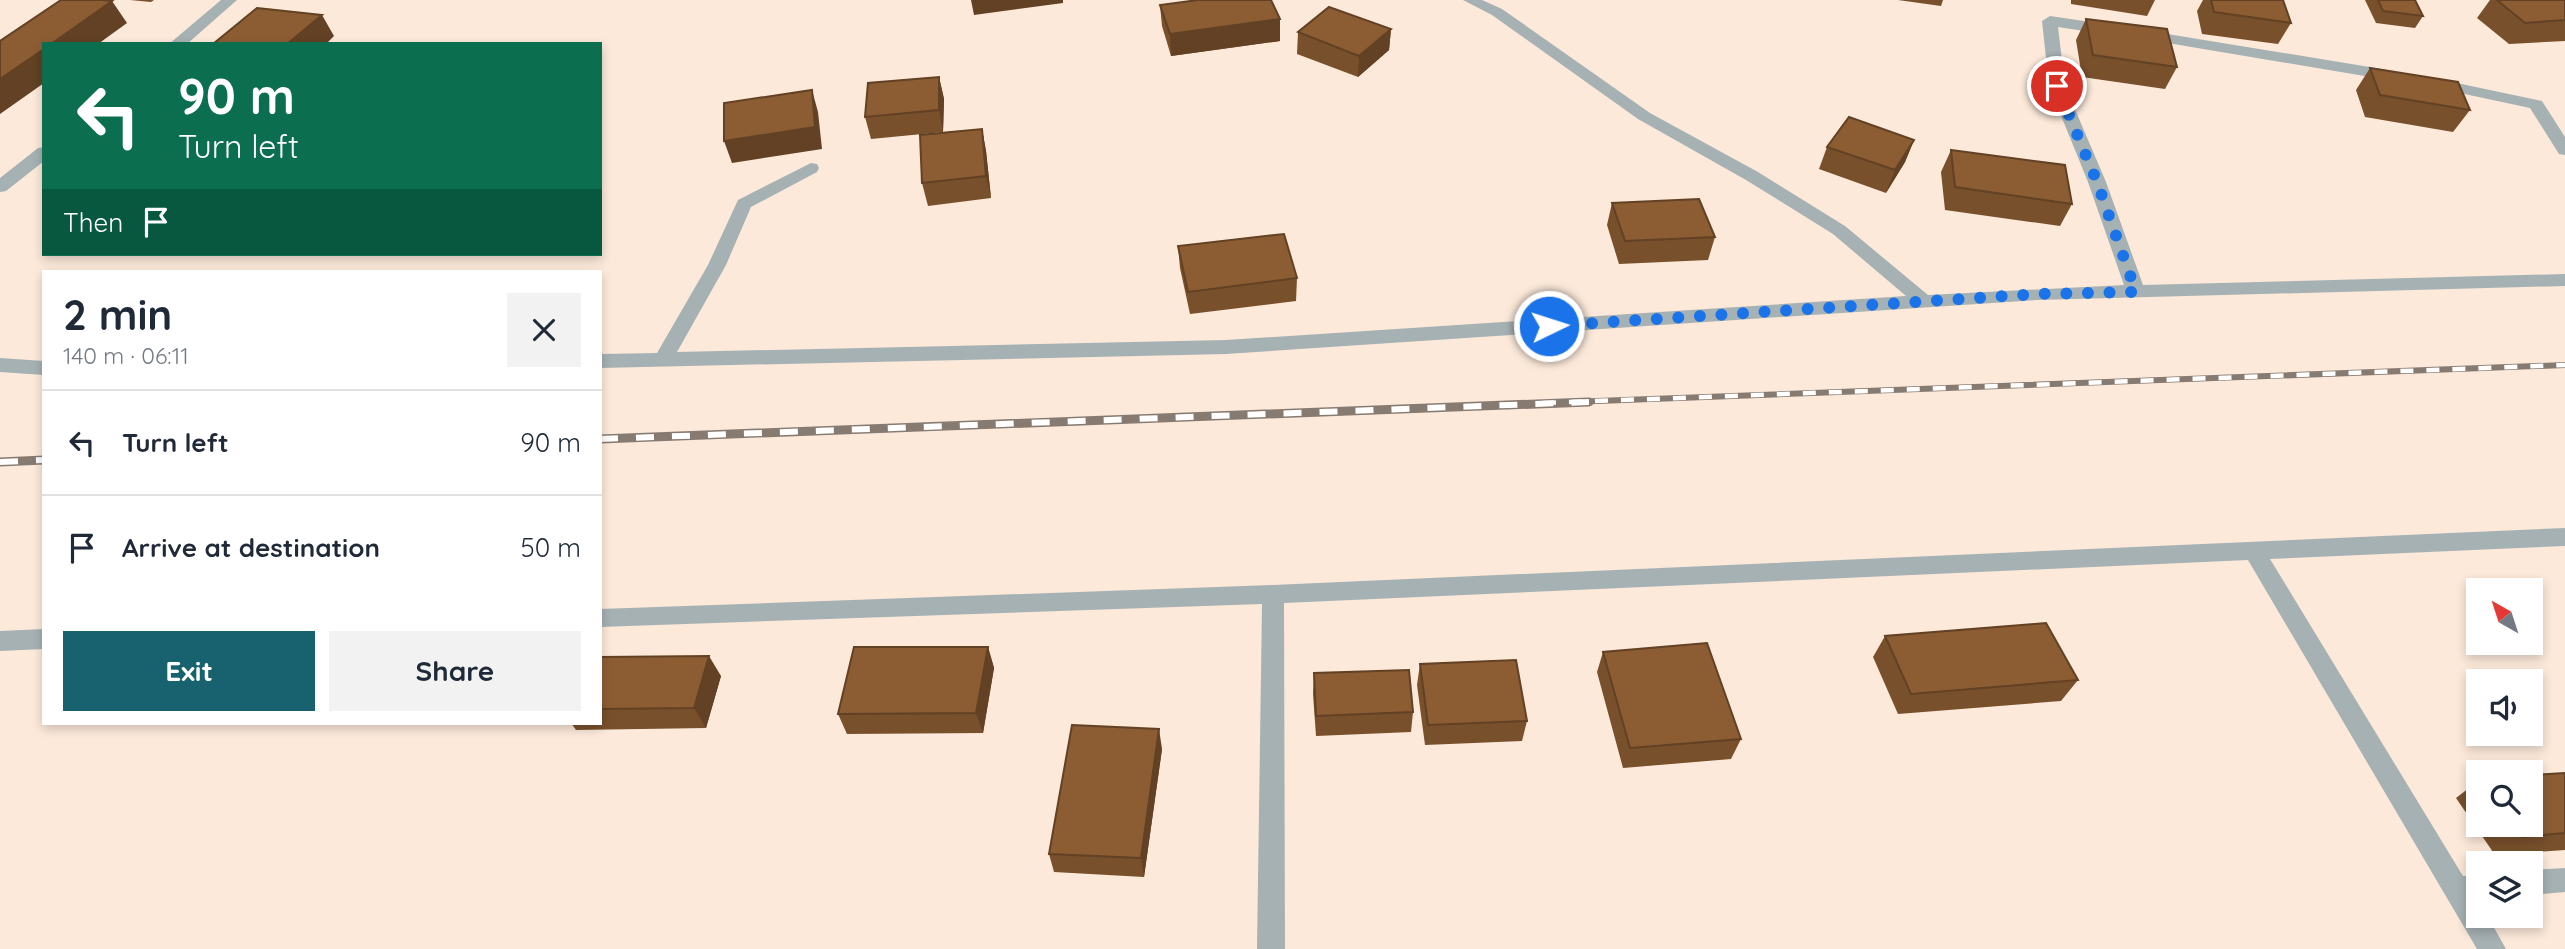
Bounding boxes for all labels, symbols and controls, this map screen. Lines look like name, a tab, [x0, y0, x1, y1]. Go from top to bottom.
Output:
pin	[2027, 56, 2087, 116]
text: 90 m	[178, 65, 295, 126]
icon: arrive	[2038, 67, 2076, 105]
icon: left	[63, 70, 154, 161]
text: Turn left	[178, 126, 299, 166]
icon: arrive	[137, 203, 175, 241]
text: Then	[63, 206, 123, 239]
text: 2 min	[63, 288, 172, 341]
position arrow	[1512, 289, 1586, 363]
button: close	[507, 293, 581, 367]
text: 140 m · 06:11	[63, 341, 189, 370]
icon: left	[63, 424, 101, 462]
text: Turn left	[122, 426, 229, 459]
text: 90 m	[520, 426, 581, 459]
icon: arrive	[63, 529, 101, 567]
text: Arrive at destination	[122, 531, 380, 564]
text: 50 m	[521, 531, 581, 564]
north arrow	[2466, 578, 2543, 654]
map controls	[2466, 578, 2543, 928]
button: Exit	[63, 631, 315, 711]
button: Share	[329, 631, 581, 711]
button: sound	[2466, 669, 2543, 746]
button: search	[2466, 760, 2543, 837]
button: layers	[2466, 851, 2543, 928]

